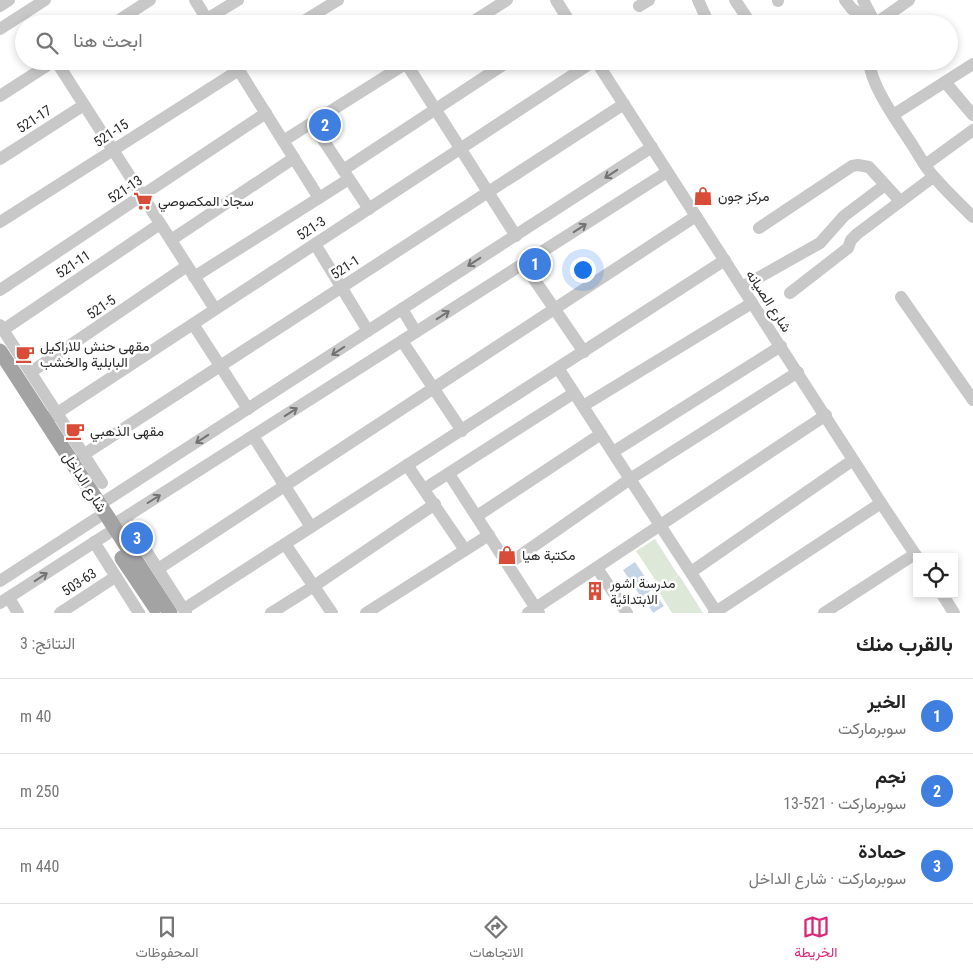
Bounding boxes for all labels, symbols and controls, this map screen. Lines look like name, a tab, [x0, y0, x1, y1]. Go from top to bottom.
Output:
search box	[15, 15, 958, 70]
icon: search	[33, 29, 61, 57]
text: ابحث هنا	[73, 29, 143, 52]
street label: 521-17	[14, 102, 54, 136]
pin: 2	[309, 106, 341, 144]
street label: 521-15	[91, 116, 131, 150]
one-way arrow	[604, 169, 618, 179]
street label: 521-13	[105, 172, 145, 206]
shop icon: مركز جون	[692, 185, 714, 207]
place label: مركز جون	[718, 188, 770, 205]
supermarket icon: سجاد المكصوصي	[132, 190, 154, 212]
place label: سجاد المكصوصي	[158, 193, 254, 213]
street label: 521-3	[294, 213, 328, 243]
one-way arrow	[572, 222, 586, 232]
pin: 1	[519, 245, 551, 283]
street label: 521-11	[53, 247, 93, 281]
street label: 521-1	[328, 252, 362, 282]
your location	[570, 257, 596, 283]
one-way arrow	[468, 258, 482, 268]
street label: شارع الصيانه	[741, 267, 795, 337]
street label: 521-5	[84, 292, 118, 322]
one-way arrow	[435, 310, 449, 320]
place label: مقهى حنش للاراكيل البابلية والخشب	[40, 338, 150, 371]
cafe icon: مقهى حنش للاراكيل البابلية والخشب	[14, 343, 36, 365]
one-way arrow	[331, 345, 345, 356]
one-way arrow	[283, 407, 297, 417]
cafe icon: مقهى الذهبي	[64, 420, 86, 442]
place label: مقهى الذهبي	[90, 423, 164, 443]
one-way arrow	[195, 434, 209, 444]
street label: شارع الداخل	[57, 449, 110, 517]
one-way arrow	[146, 494, 160, 504]
pin: 3	[121, 519, 153, 557]
shop icon: مكتبة هيا	[496, 544, 518, 566]
place label: مكتبة هيا	[522, 547, 575, 564]
map controls	[913, 553, 958, 598]
button: locate	[913, 553, 958, 598]
street label: 503-63	[59, 565, 99, 599]
one-way arrow	[34, 572, 48, 582]
place label: مدرسة اشور الابتدائية	[609, 575, 675, 608]
building icon: مدرسة اشور الابتدائية	[584, 580, 606, 602]
text: بالقرب منك	[856, 632, 953, 656]
text: النتائج: 3	[20, 634, 75, 653]
text: الخير	[867, 690, 906, 713]
text: 40 m	[20, 707, 52, 726]
text: 1	[933, 707, 941, 726]
text: سوبرماركت	[838, 719, 906, 738]
text: نجم	[875, 765, 906, 788]
text: 250 m	[20, 782, 59, 801]
text: 2	[933, 782, 941, 801]
text: سوبرماركت · 521-13	[783, 794, 906, 813]
text: حمادة	[858, 840, 906, 863]
text: 440 m	[20, 857, 59, 876]
text: 3	[933, 857, 941, 876]
text: سوبرماركت · شارع الداخل	[749, 869, 906, 888]
tab: المحفوظات	[135, 913, 198, 965]
tab: الاتجاهات	[469, 913, 524, 965]
tab: الخريطة	[794, 913, 838, 965]

